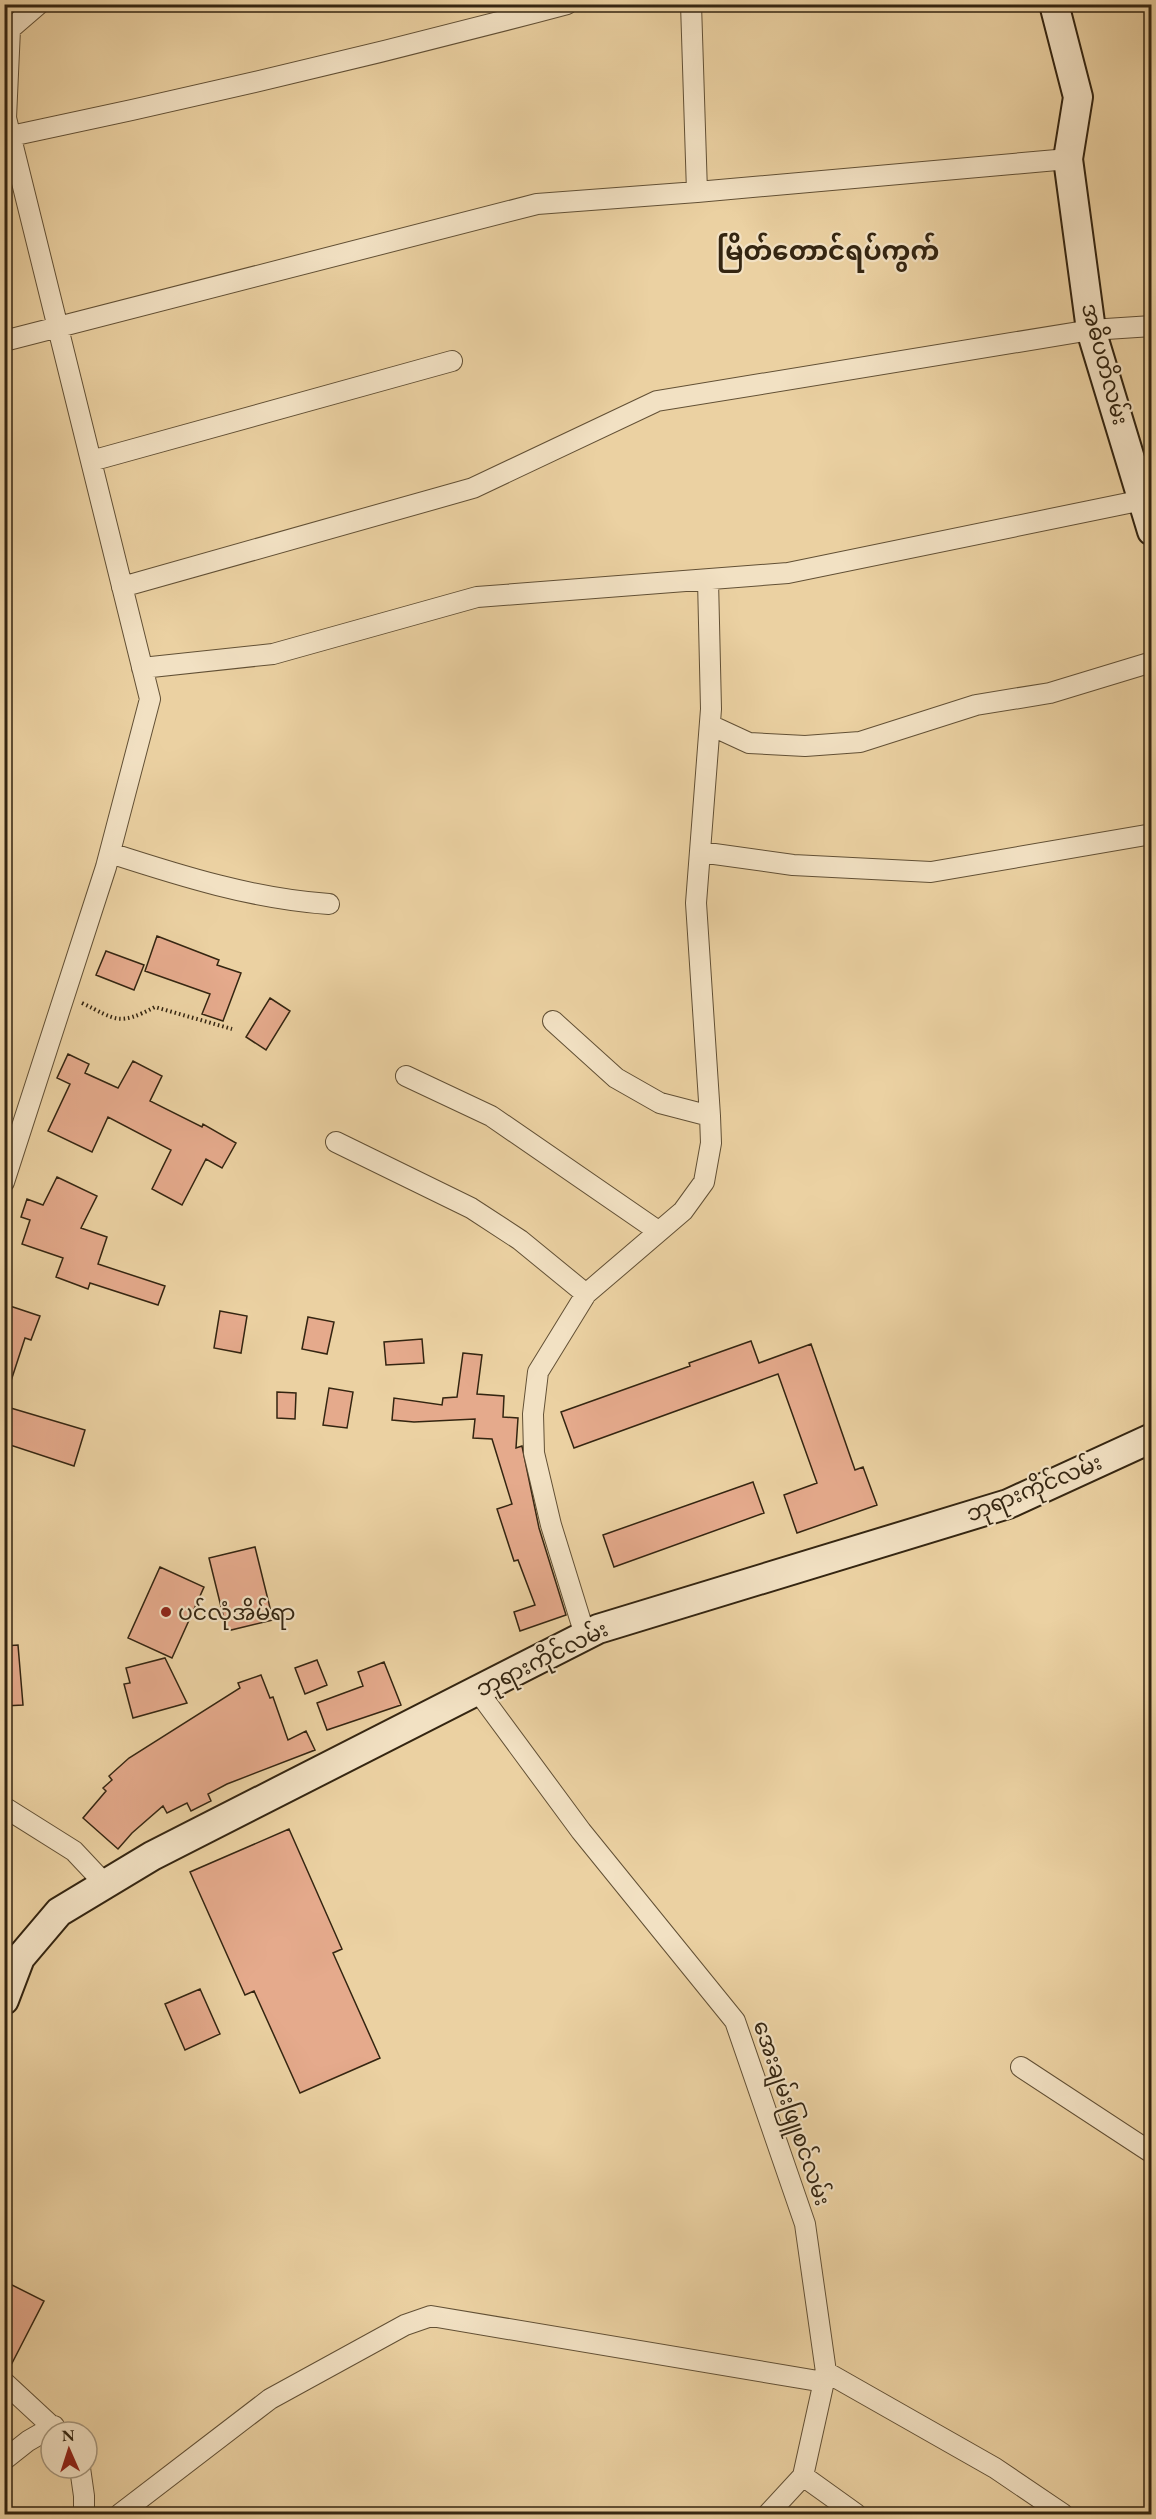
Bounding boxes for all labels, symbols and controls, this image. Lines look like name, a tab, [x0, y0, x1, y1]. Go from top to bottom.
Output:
district label: မြိတ်တောင်ရပ်ကွက်	[717, 232, 939, 273]
street label: အဓိပတိလမ်း	[1075, 300, 1136, 428]
street label: ဘုရားကိုင်လမ်း	[962, 1447, 1107, 1531]
place label: ပင်လုံအိမ်ရာ	[178, 1597, 295, 1630]
marker: ပင်လုံအိမ်ရာ	[159, 1605, 173, 1619]
street label: ဘုရားကိုင်လမ်း	[471, 1614, 614, 1706]
street label: အေးချမ်းဖြူစင်လမ်း	[743, 2016, 838, 2211]
north arrow	[39, 2420, 99, 2480]
text: N	[61, 2425, 75, 2446]

